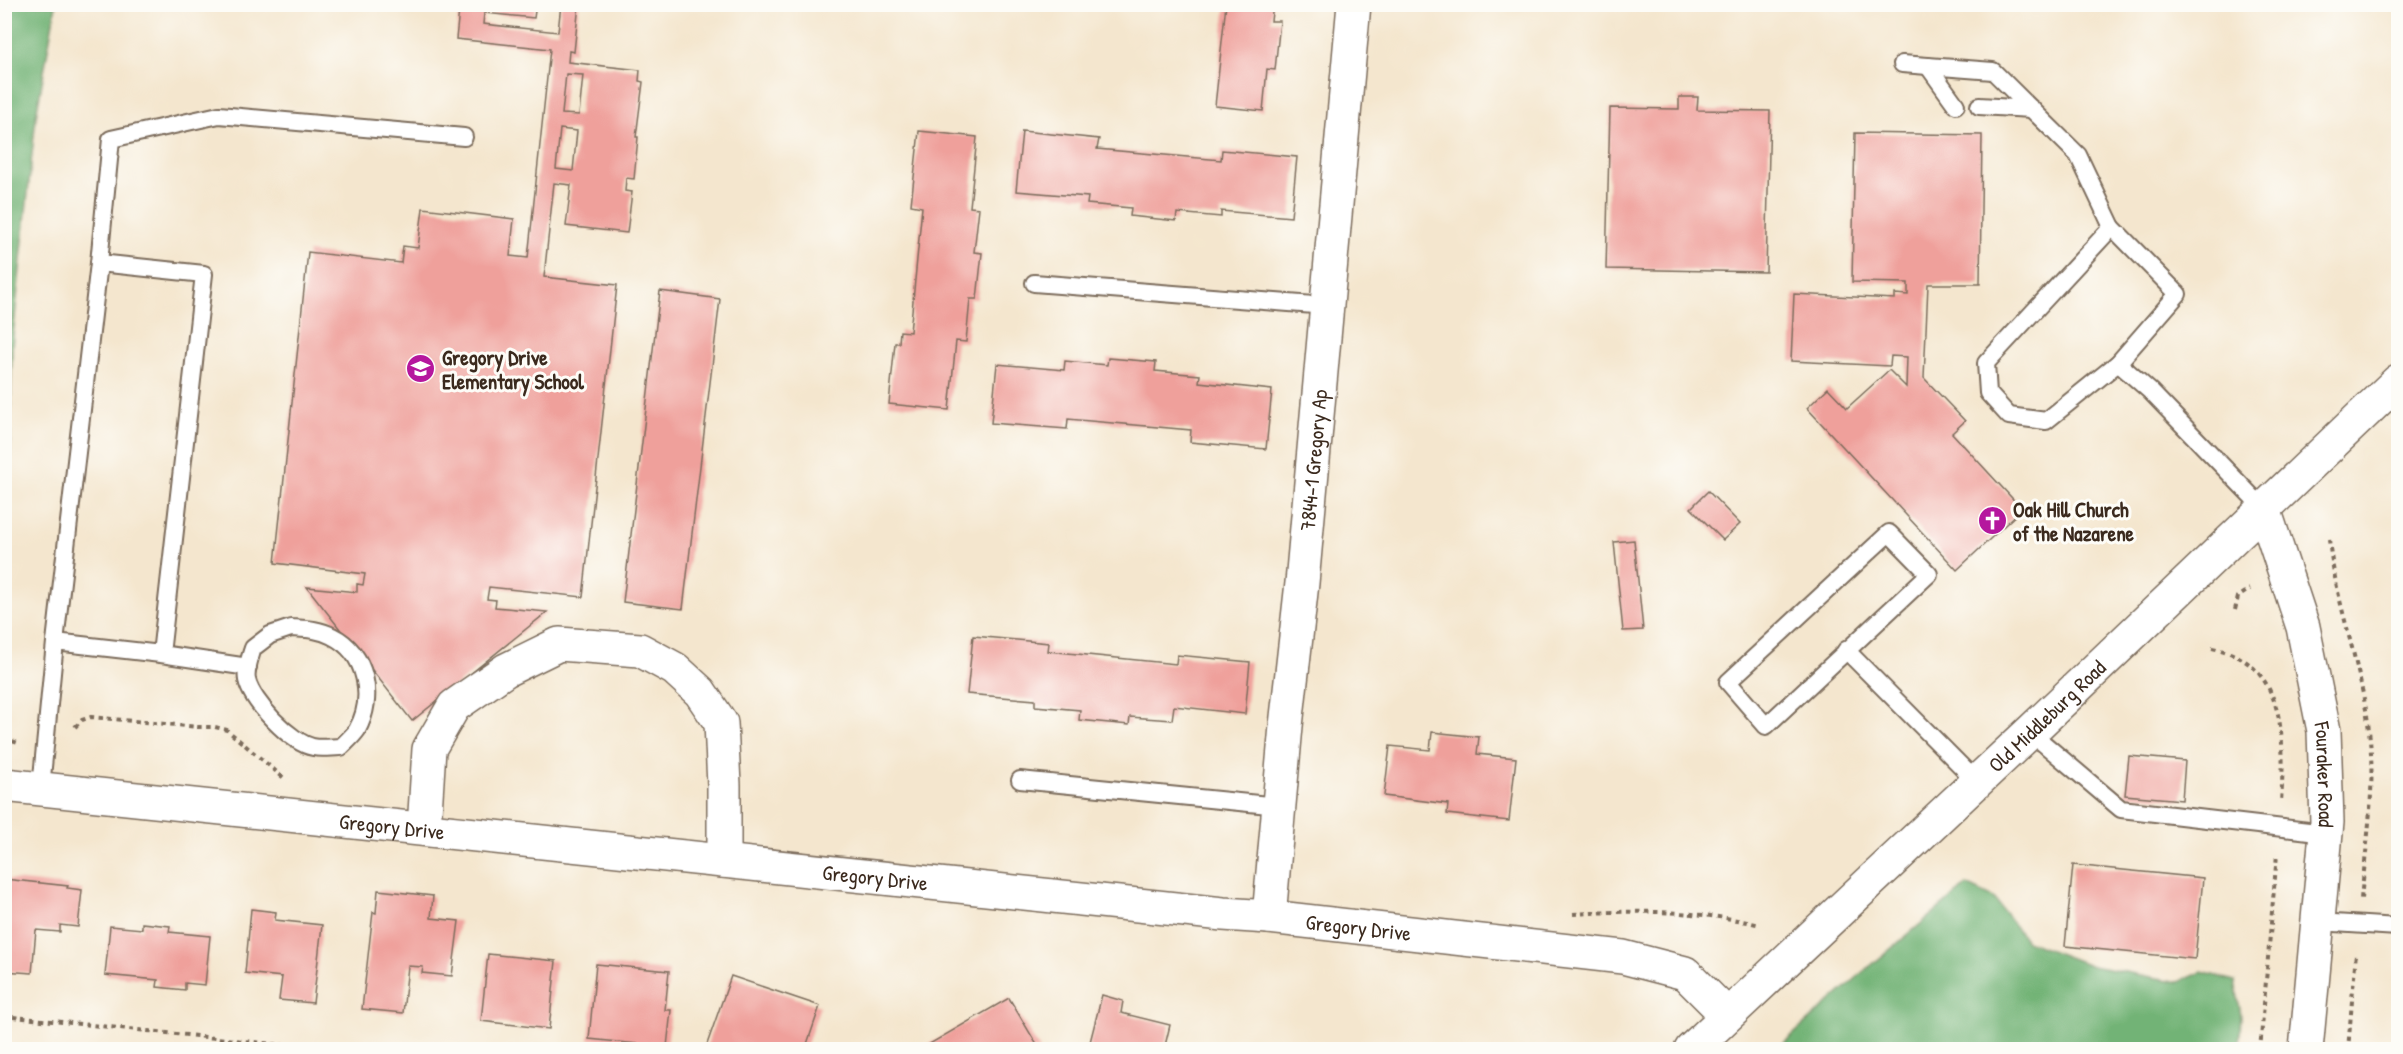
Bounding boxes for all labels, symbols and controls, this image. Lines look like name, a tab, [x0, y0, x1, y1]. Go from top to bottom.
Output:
place label: Gregory Drive Elementary School	[442, 343, 584, 397]
school or university icon: Gregory Drive Elementary School	[405, 353, 437, 385]
street label: 7844-1 Gregory Ap	[1292, 388, 1334, 532]
place label: Oak Hill Church of the Nazarene	[2013, 495, 2135, 548]
church icon: Oak Hill Church of the Nazarene	[1976, 505, 2008, 537]
street label: Old Middleburg Road	[1982, 653, 2112, 779]
street label: Fouraker Road	[2308, 718, 2342, 829]
street label: Gregory Drive	[338, 806, 446, 846]
street label: Gregory Drive	[821, 857, 929, 897]
street label: Gregory Drive	[1304, 907, 1413, 947]

